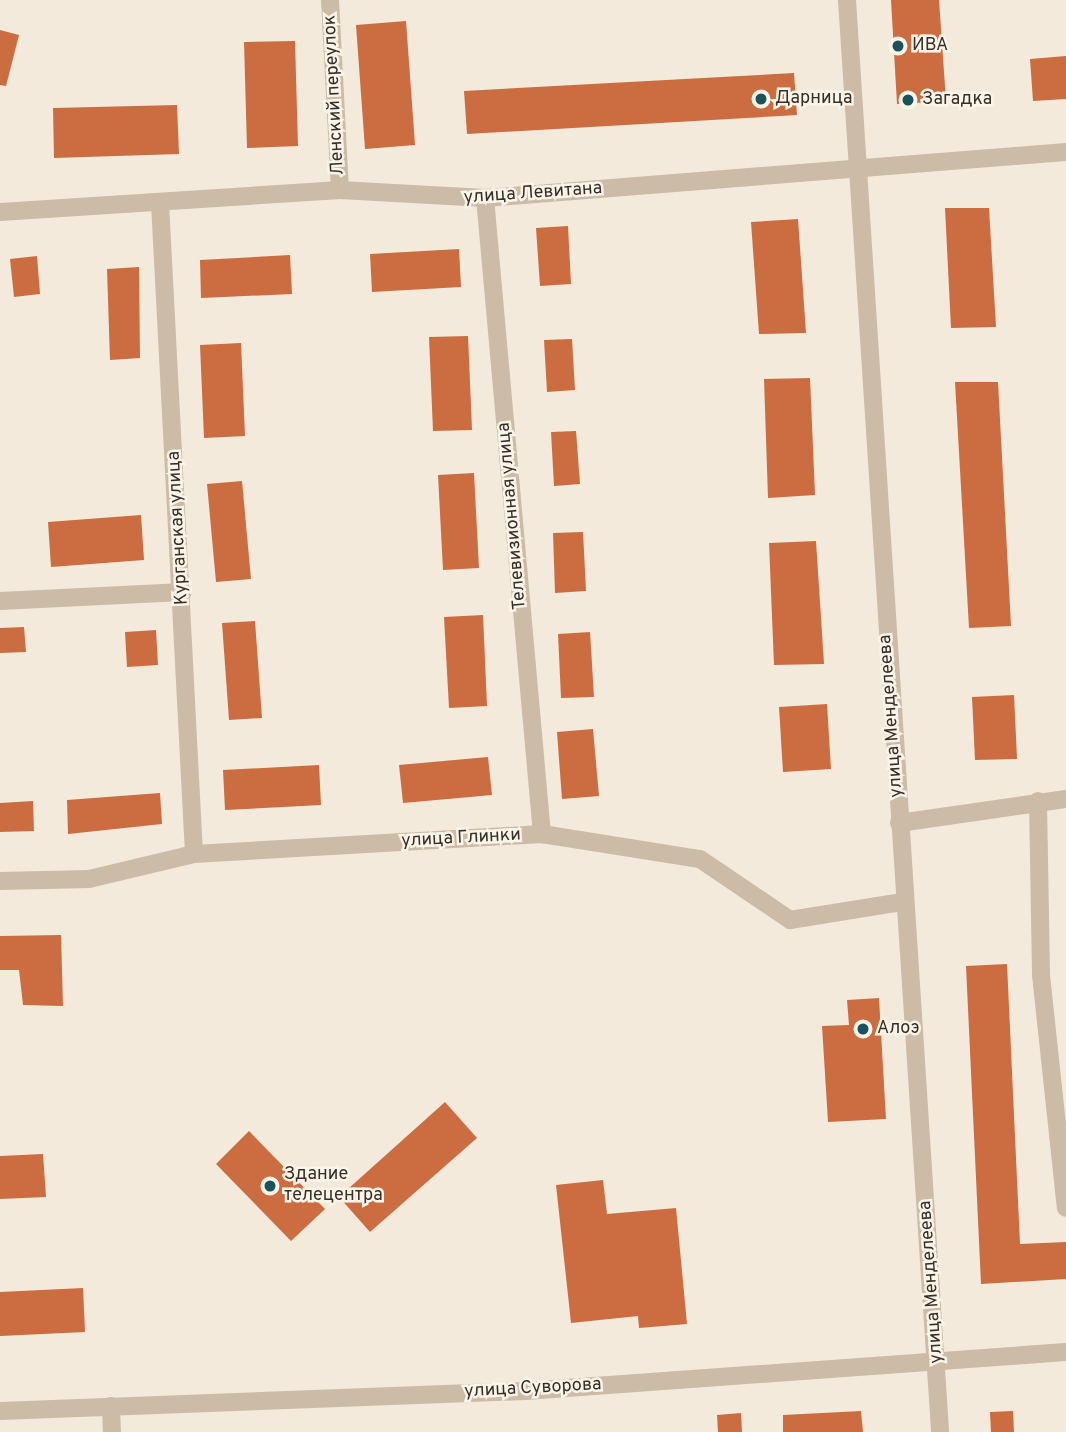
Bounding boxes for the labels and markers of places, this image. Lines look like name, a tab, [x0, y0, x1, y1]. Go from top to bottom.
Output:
place label: ИВА	[912, 35, 948, 57]
marker: ИВА	[890, 38, 906, 54]
place label: Дарница	[775, 88, 853, 110]
place label: Загадка	[922, 89, 992, 111]
marker: Дарница	[753, 91, 769, 107]
marker: Загадка	[900, 92, 916, 108]
place label: Алоэ	[877, 1018, 919, 1040]
marker: Алоэ	[855, 1021, 871, 1037]
place label: Здание телецентра	[284, 1165, 383, 1208]
marker: Здание телецентра	[262, 1178, 278, 1194]

